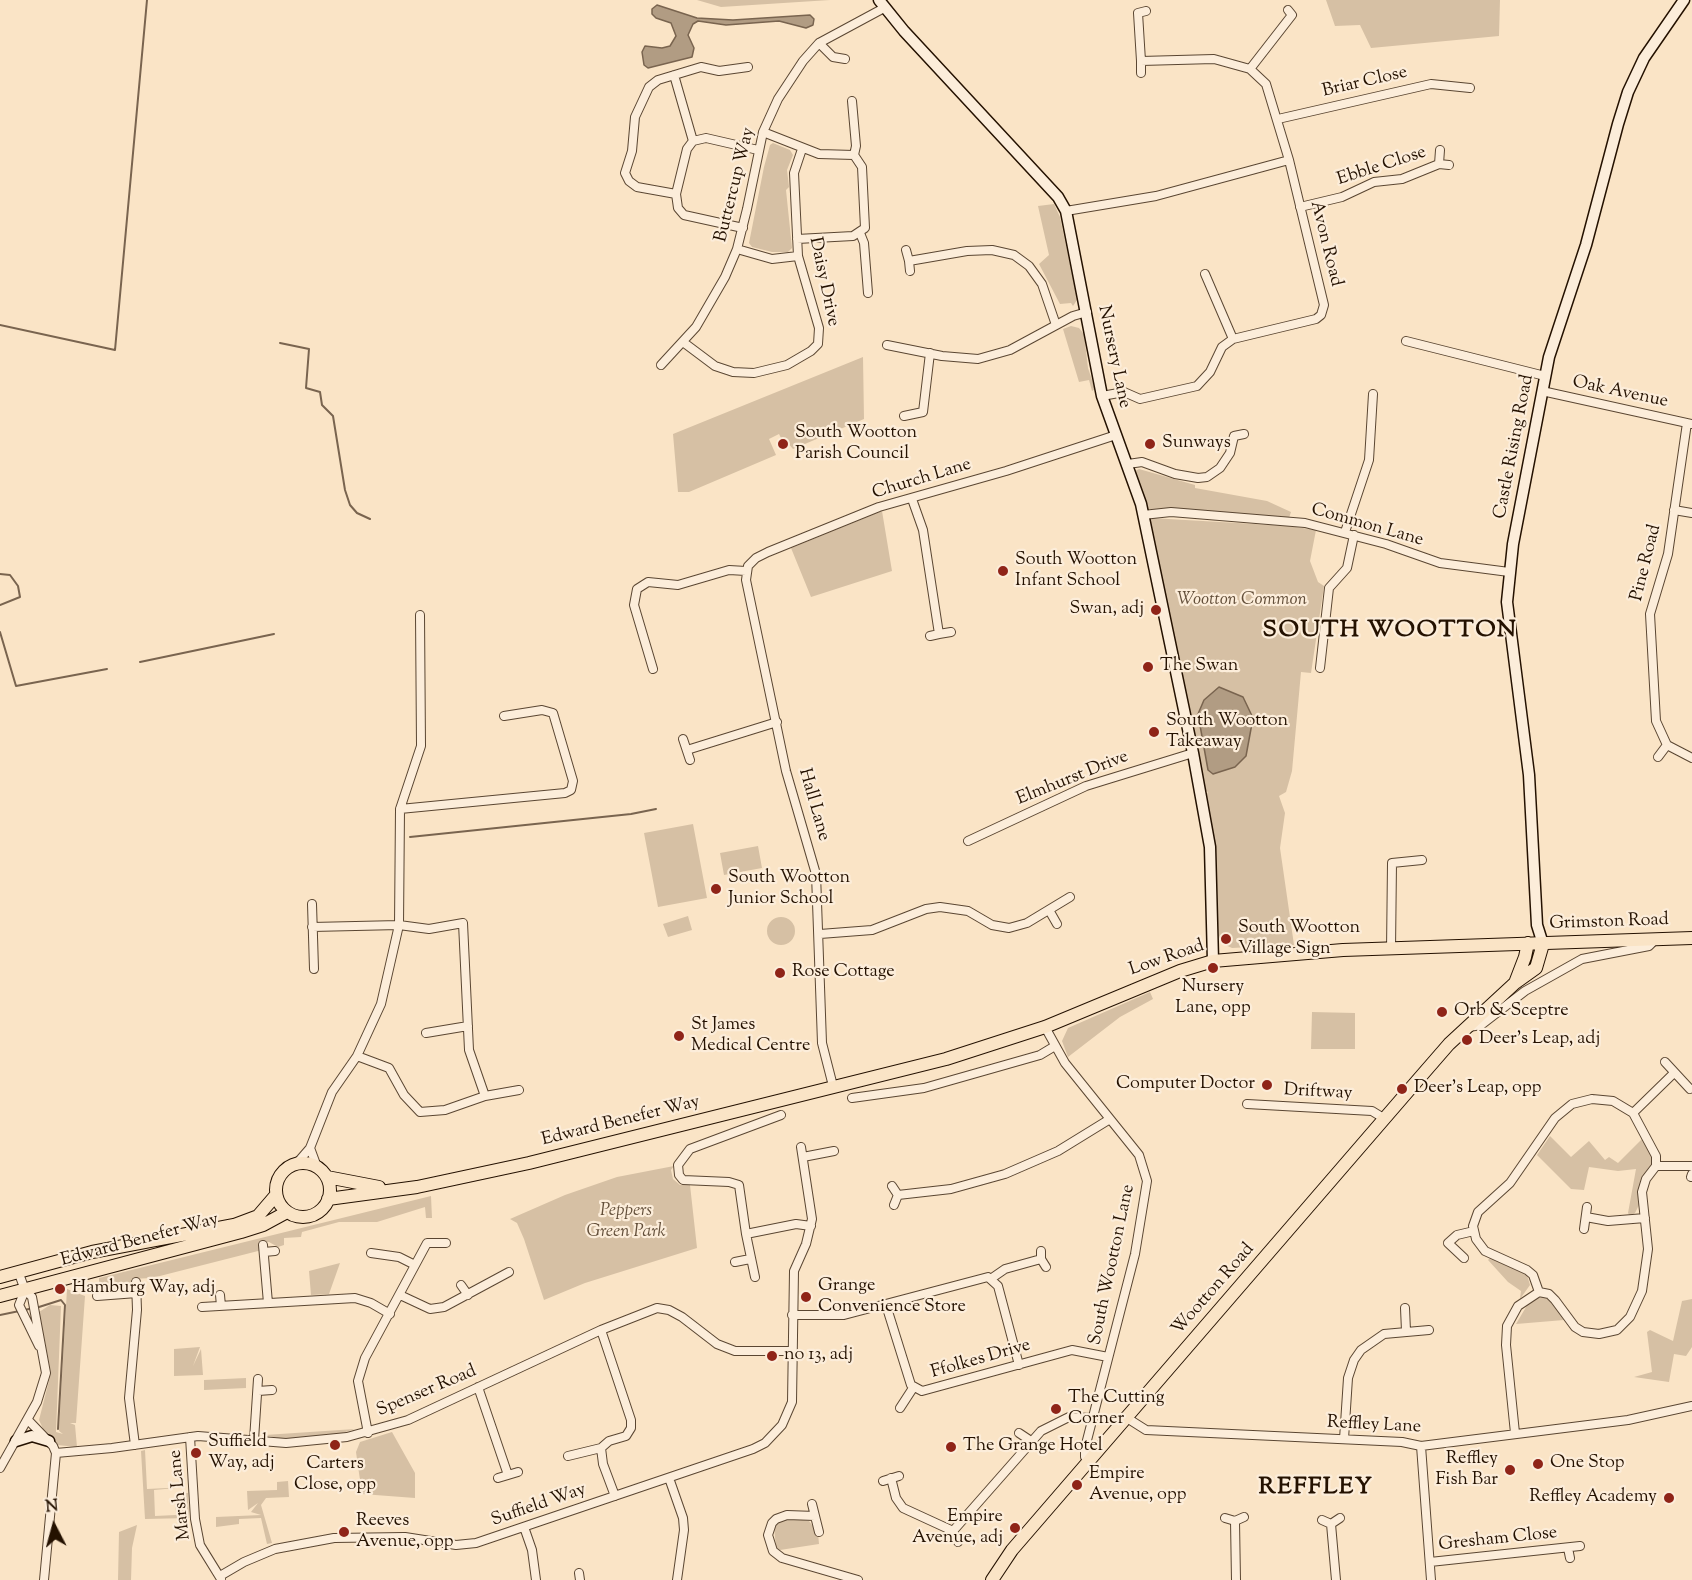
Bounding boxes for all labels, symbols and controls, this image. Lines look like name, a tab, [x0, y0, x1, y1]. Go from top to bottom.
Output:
street label: Briar Close	[1320, 63, 1410, 103]
street label: Buttercup Way	[711, 125, 761, 245]
street label: Ebble Close	[1335, 142, 1429, 192]
street label: Avon Road	[1304, 199, 1346, 289]
street label: Daisy Drive	[803, 235, 843, 329]
street label: Nursery Lane	[1092, 304, 1134, 410]
street label: Oak Avenue	[1570, 372, 1670, 414]
street label: Castle Rising Road	[1490, 373, 1540, 521]
place label: South Wootton Parish Council	[795, 423, 917, 466]
place label: Sunways	[1162, 433, 1231, 455]
marker: South Wootton Parish Council	[776, 437, 790, 451]
marker: Sunways	[1143, 437, 1157, 451]
street label: Church Lane	[870, 455, 974, 505]
street label: Common Lane	[1308, 500, 1426, 552]
street label: Pine Road	[1627, 522, 1667, 604]
place label: South Wootton Infant School	[1015, 550, 1137, 592]
marker: South Wootton Infant School	[996, 564, 1010, 578]
park label: Wootton Common	[1177, 590, 1307, 612]
place label: Swan, adj	[1069, 599, 1144, 621]
marker: Swan, adj	[1149, 603, 1163, 617]
district label: SOUTH WOOTTON	[1263, 618, 1517, 646]
place label: The Swan	[1160, 656, 1238, 678]
marker: The Swan	[1141, 660, 1155, 674]
place label: South Wootton Takeaway	[1166, 711, 1288, 754]
marker: South Wootton Takeaway	[1147, 725, 1161, 739]
street label: Elmhurst Drive	[1014, 747, 1132, 811]
street label: Hall Lane	[792, 766, 834, 844]
place label: South Wootton Junior School	[728, 868, 850, 910]
marker: South Wootton Junior School	[709, 882, 723, 896]
street label: Grimston Road	[1549, 910, 1669, 936]
place label: South Wootton Village Sign	[1238, 918, 1360, 960]
marker: South Wootton Village Sign	[1219, 932, 1233, 946]
street label: Low Road	[1127, 936, 1207, 982]
marker: Nursery Lane, opp	[1206, 961, 1220, 975]
place label: Rose Cottage	[792, 962, 895, 984]
marker: Rose Cottage	[773, 966, 787, 980]
place label: Nursery Lane, opp	[1175, 977, 1251, 1020]
place label: Orb & Sceptre	[1454, 1001, 1569, 1023]
marker: Orb & Sceptre	[1435, 1005, 1449, 1019]
place label: St James Medical Centre	[691, 1015, 810, 1058]
marker: St James Medical Centre	[672, 1029, 686, 1043]
place label: Deer's Leap, adj	[1479, 1029, 1600, 1051]
marker: Deer's Leap, adj	[1460, 1033, 1474, 1047]
place label: Computer Doctor	[1116, 1074, 1255, 1096]
marker: Computer Doctor	[1260, 1078, 1274, 1092]
place label: Deer's Leap, opp	[1414, 1078, 1542, 1100]
street label: Driftway	[1283, 1080, 1353, 1106]
marker: Deer's Leap, opp	[1395, 1082, 1409, 1096]
street label: Edward Benefer Way	[540, 1092, 702, 1152]
street label: South Wootton Lane	[1085, 1183, 1141, 1347]
park label: Peppers Green Park	[586, 1201, 666, 1244]
street label: Edward Benefer Way	[59, 1210, 221, 1272]
street label: Wootton Road	[1168, 1240, 1260, 1340]
place label: Grange Convenience Store	[818, 1276, 966, 1318]
place label: Hamburg Way, adj	[72, 1278, 215, 1300]
marker: Hamburg Way, adj	[53, 1282, 67, 1296]
marker: Grange Convenience Store	[799, 1290, 813, 1304]
street label: Ffolkes Drive	[929, 1335, 1033, 1385]
place label: no 13, adj	[784, 1345, 853, 1367]
marker: no 13, adj	[765, 1349, 779, 1363]
street label: Spenser Road	[374, 1361, 480, 1423]
place label: The Cutting Corner	[1068, 1388, 1165, 1430]
marker: The Cutting Corner	[1049, 1402, 1063, 1416]
street label: Reffley Lane	[1326, 1413, 1422, 1439]
place label: Suffield Way, adj	[208, 1432, 275, 1474]
place label: The Grange Hotel	[963, 1436, 1103, 1458]
marker: Carters Close, opp	[328, 1438, 342, 1452]
marker: The Grange Hotel	[944, 1440, 958, 1454]
marker: Suffield Way, adj	[189, 1446, 203, 1460]
street label: Marsh Lane	[166, 1449, 196, 1541]
place label: Reffley Fish Bar	[1436, 1449, 1498, 1492]
place label: One Stop	[1550, 1453, 1625, 1475]
place label: Carters Close, opp	[294, 1454, 376, 1496]
marker: One Stop	[1531, 1457, 1545, 1471]
marker: Reffley Fish Bar	[1503, 1463, 1517, 1477]
place label: Empire Avenue, opp	[1089, 1464, 1186, 1506]
district label: REFFLEY	[1259, 1475, 1373, 1503]
marker: Empire Avenue, opp	[1070, 1478, 1084, 1492]
street label: Suffield Way	[489, 1480, 589, 1532]
place label: Reffley Academy	[1529, 1487, 1657, 1509]
marker: Reffley Academy	[1662, 1491, 1676, 1505]
text: N	[45, 1495, 60, 1520]
north arrow	[24, 1496, 84, 1556]
place label: Empire Avenue, adj	[912, 1507, 1003, 1550]
place label: Reeves Avenue, opp	[356, 1511, 453, 1553]
marker: Empire Avenue, adj	[1008, 1521, 1022, 1535]
street label: Gresham Close	[1438, 1523, 1558, 1557]
marker: Reeves Avenue, opp	[337, 1525, 351, 1539]

